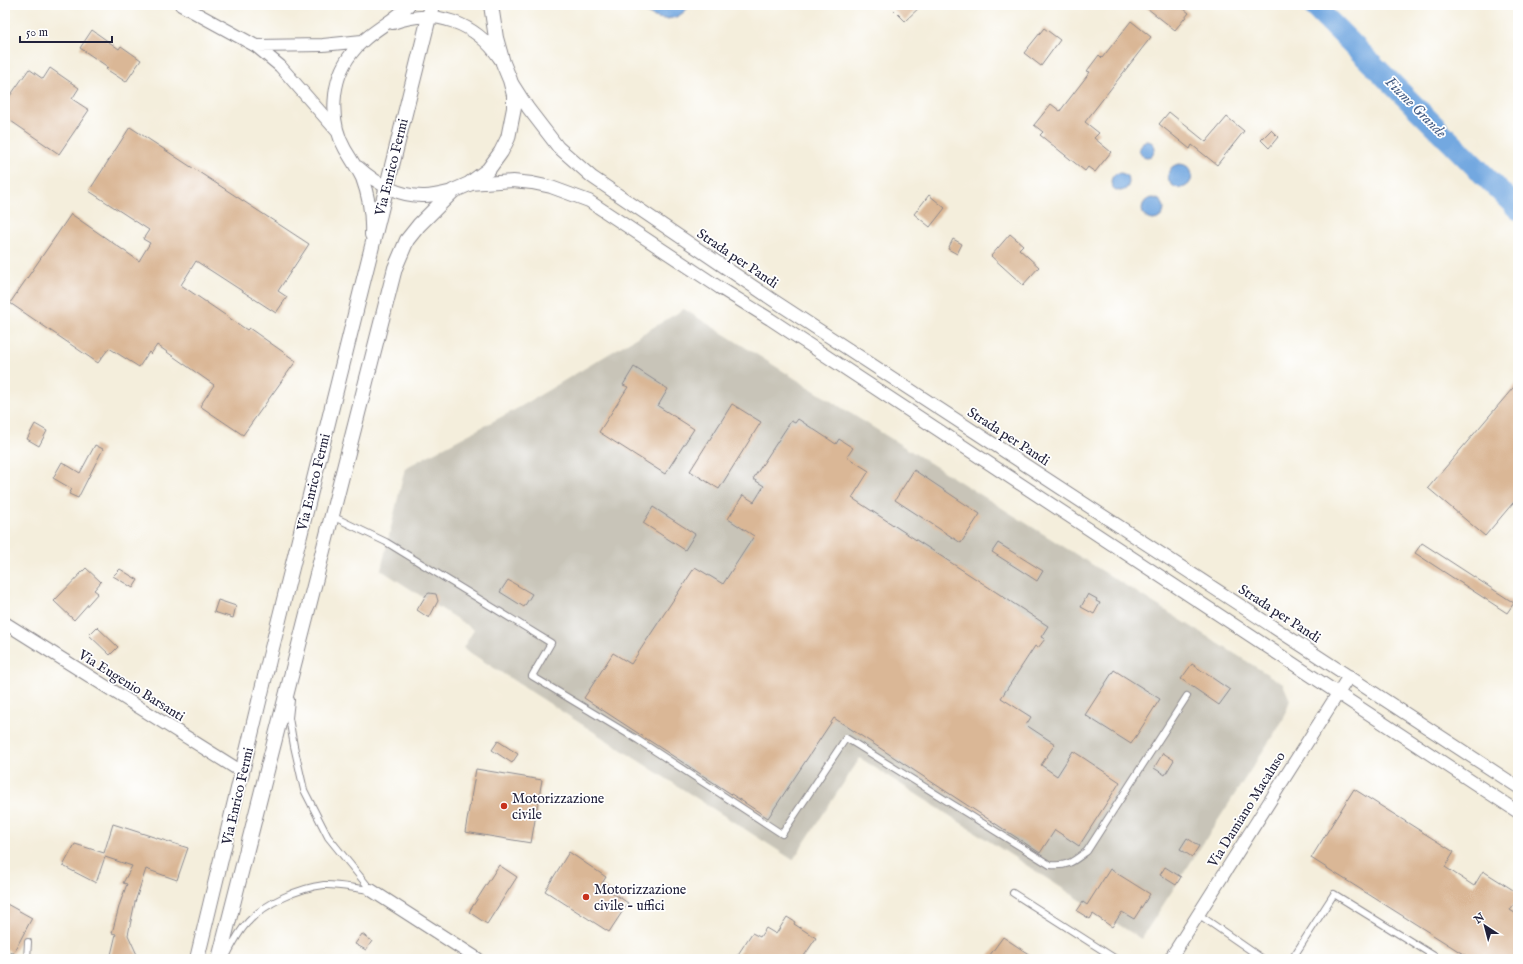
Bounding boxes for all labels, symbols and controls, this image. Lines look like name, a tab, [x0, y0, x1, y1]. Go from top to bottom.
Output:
scale bar	[20, 18, 112, 44]
text: 50 m	[26, 25, 48, 40]
water label: Fiume Grande	[1381, 73, 1450, 142]
street label: Via Enrico Fermi	[371, 117, 413, 219]
street label: Strada per Pandi	[693, 225, 782, 293]
street label: Strada per Pandi	[964, 404, 1053, 470]
street label: Via Enrico Fermi	[293, 432, 335, 534]
street label: Strada per Pandi	[1235, 581, 1324, 647]
street label: Via Eugenio Barsanti	[74, 645, 188, 726]
street label: Via Enrico Fermi	[218, 745, 258, 848]
street label: Via Damiano Macaluso	[1204, 748, 1290, 871]
place label: Motorizzazione civile	[512, 790, 605, 824]
marker: Motorizzazione civile	[499, 801, 509, 811]
place label: Motorizzazione civile - uffici	[594, 881, 687, 915]
marker: Motorizzazione civile - uffici	[581, 892, 591, 902]
north arrow	[1465, 906, 1505, 946]
text: N	[1471, 910, 1488, 928]

